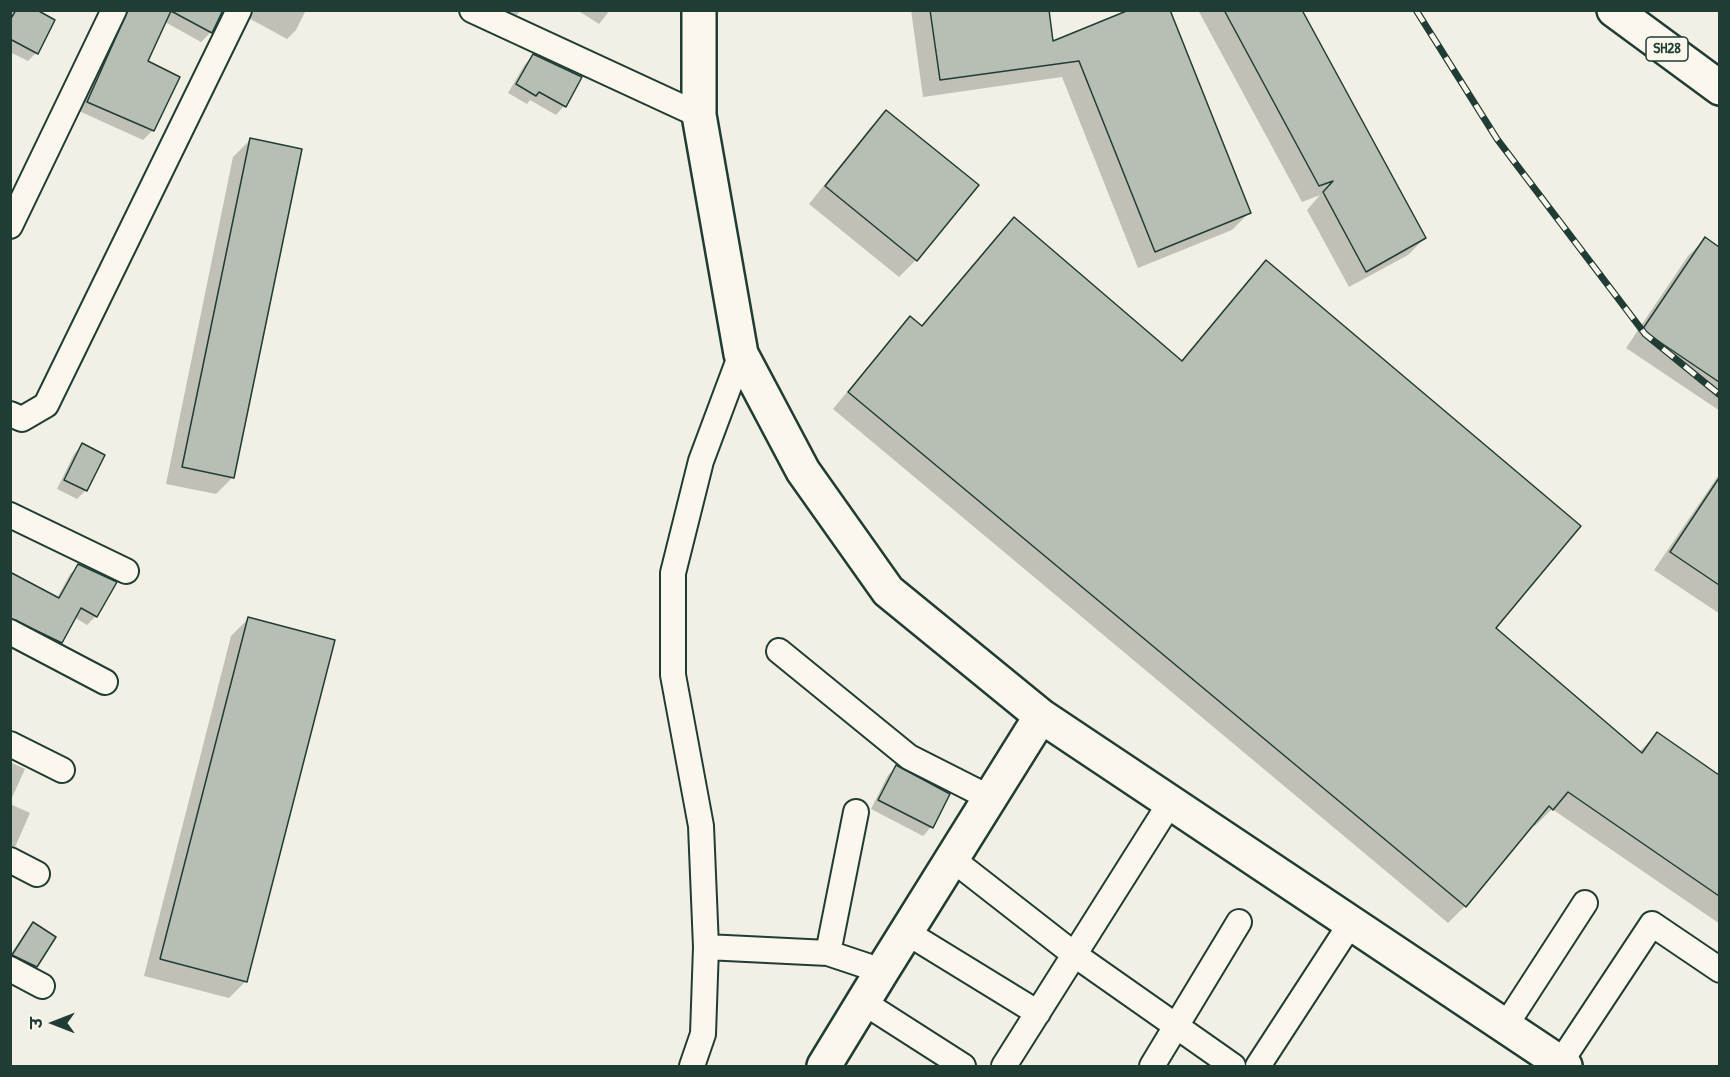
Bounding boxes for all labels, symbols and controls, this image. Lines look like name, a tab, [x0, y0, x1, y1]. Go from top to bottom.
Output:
road number: SH28	[1646, 37, 1688, 61]
north arrow	[24, 993, 84, 1053]
text: उ	[25, 1018, 47, 1028]

